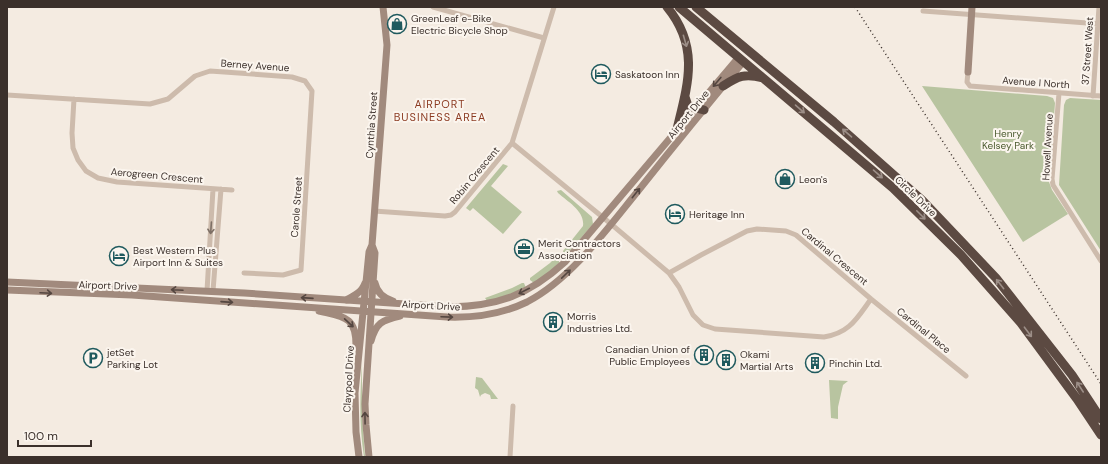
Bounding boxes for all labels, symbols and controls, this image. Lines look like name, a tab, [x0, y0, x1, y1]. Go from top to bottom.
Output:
place label: GreenLeaf e-Bike Electric Bicycle Shop	[411, 12, 508, 37]
shop icon: GreenLeaf e-Bike Electric Bicycle Shop	[386, 13, 408, 35]
street label: 37 Street West	[1079, 16, 1096, 86]
one-way arrow	[682, 35, 689, 48]
street label: Berney Avenue	[220, 57, 290, 74]
hotel icon: Saskatoon Inn	[590, 63, 612, 85]
place label: Saskatoon Inn	[615, 68, 680, 81]
street label: Avenue I North	[1002, 74, 1071, 91]
one-way arrow	[712, 77, 721, 88]
street label: Airport Drive	[665, 87, 712, 141]
street label: Cynthia Street	[363, 91, 380, 159]
district label: AIRPORT BUSINESS AREA	[394, 97, 486, 124]
one-way arrow	[795, 104, 806, 113]
street label: Howell Avenue	[1039, 113, 1056, 181]
park label: Henry Kelsey Park	[982, 127, 1034, 152]
one-way arrow	[842, 129, 852, 138]
street label: Robin Crescent	[447, 144, 502, 207]
street label: Aerogreen Crescent	[110, 165, 204, 186]
shop icon: Leon's	[774, 168, 796, 190]
one-way arrow	[872, 170, 883, 179]
place label: Leon's	[799, 173, 828, 186]
street label: Circle Drive	[892, 173, 939, 220]
street label: Carole Street	[288, 176, 305, 238]
one-way arrow	[631, 188, 640, 199]
hotel icon: Heritage Inn	[664, 203, 686, 225]
place label: Heritage Inn	[689, 208, 745, 221]
one-way arrow	[916, 210, 926, 220]
one-way arrow	[207, 221, 214, 234]
street label: Cardinal Crescent	[799, 225, 871, 288]
place label: Merit Contractors Association	[538, 237, 621, 262]
office icon: Merit Contractors Association	[513, 238, 535, 260]
place label: Best Western Plus Airport Inn & Suites	[133, 244, 223, 269]
hotel icon: Best Western Plus Airport Inn & Suites	[108, 245, 130, 267]
one-way arrow	[561, 269, 571, 279]
street label: Airport Drive	[78, 278, 138, 293]
one-way arrow	[996, 278, 1005, 289]
one-way arrow	[171, 286, 184, 293]
one-way arrow	[518, 288, 530, 296]
one-way arrow	[39, 289, 52, 296]
one-way arrow	[301, 294, 314, 301]
street label: Airport Drive	[401, 297, 461, 314]
one-way arrow	[220, 298, 233, 305]
street label: Cardinal Place	[894, 305, 954, 356]
place label: Morris Industries Ltd.	[567, 310, 632, 335]
building icon: Morris Industries Ltd.	[542, 311, 564, 333]
one-way arrow	[440, 313, 453, 321]
one-way arrow	[344, 318, 354, 327]
one-way arrow	[1023, 327, 1032, 338]
place label: Canadian Union of Public Employees	[605, 343, 691, 368]
building icon: Canadian Union of Public Employees	[693, 344, 715, 366]
street label: Claypool Drive	[340, 345, 357, 413]
place label: jetSet Parking Lot	[106, 346, 158, 371]
parking icon: jetSet Parking Lot	[82, 347, 104, 369]
place label: Okami Martial Arts	[740, 348, 793, 373]
building icon: Okami Martial Arts	[715, 349, 737, 371]
building icon: Pinchin Ltd.	[804, 352, 826, 374]
place label: Pinchin Ltd.	[829, 357, 882, 370]
one-way arrow	[1076, 382, 1084, 393]
one-way arrow	[362, 412, 369, 425]
scale bar	[18, 422, 91, 448]
text: 100 m	[24, 428, 58, 444]

